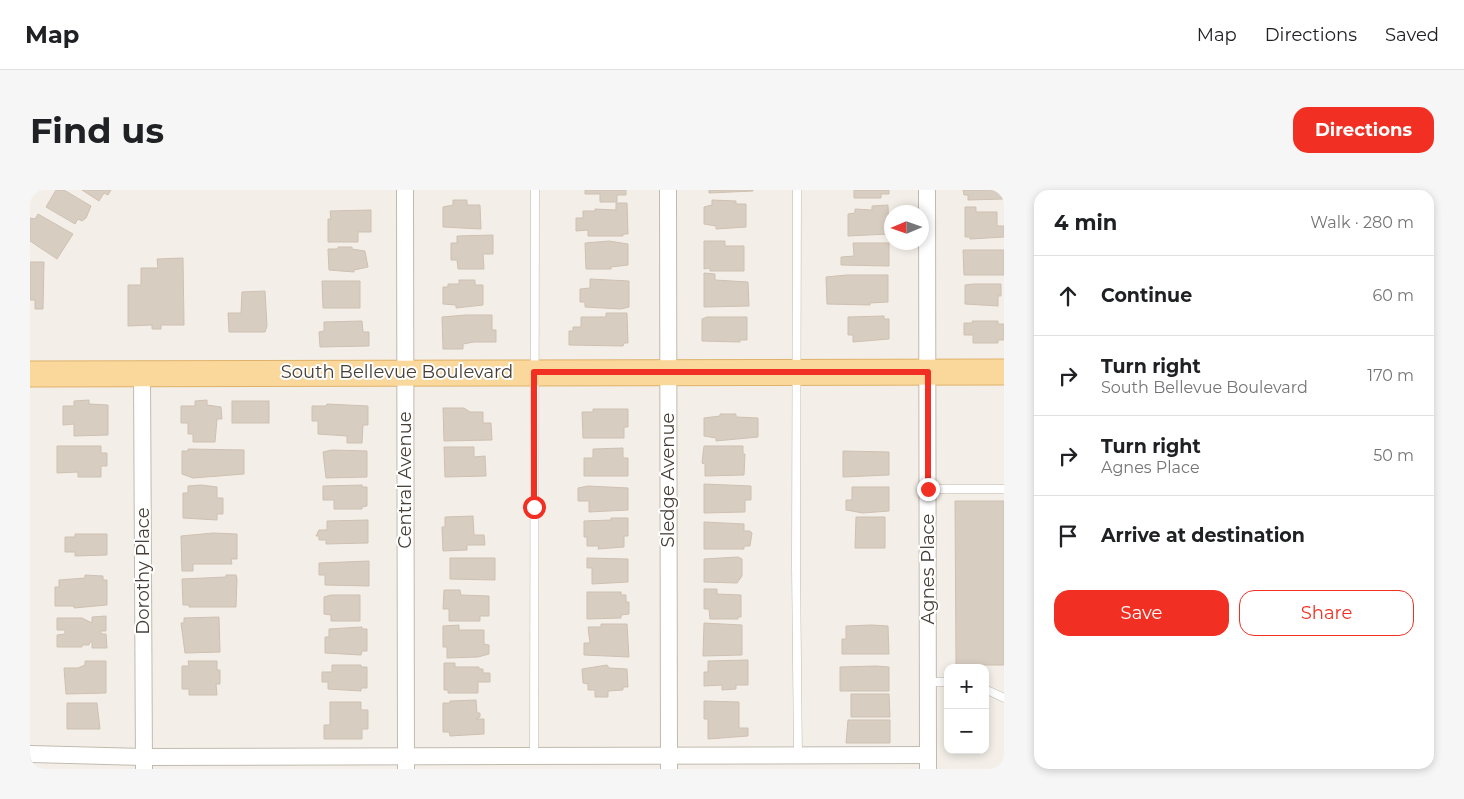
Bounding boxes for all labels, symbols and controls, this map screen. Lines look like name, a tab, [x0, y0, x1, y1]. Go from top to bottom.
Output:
text: Map	[25, 20, 79, 49]
text: Map	[1197, 24, 1237, 46]
text: Directions	[1265, 24, 1357, 46]
text: Saved	[1385, 24, 1439, 46]
button: Directions	[1293, 107, 1434, 153]
text: Find us	[30, 109, 164, 152]
north arrow	[884, 205, 929, 250]
text: 4 min	[1054, 210, 1117, 235]
text: Walk · 280 m	[1310, 213, 1414, 232]
icon: ahead	[1054, 282, 1082, 310]
text: Continue	[1101, 284, 1192, 307]
text: 60 m	[1372, 286, 1414, 305]
text: Turn right	[1101, 355, 1201, 378]
street label: South Bellevue Boulevard	[281, 361, 513, 383]
icon: right	[1054, 362, 1082, 390]
text: 170 m	[1367, 366, 1414, 385]
text: South Bellevue Boulevard	[1101, 378, 1308, 397]
street label: Central Avenue	[394, 411, 416, 549]
street label: Sledge Avenue	[657, 412, 679, 547]
text: Turn right	[1101, 435, 1201, 458]
icon: right	[1054, 442, 1082, 470]
text: 50 m	[1373, 446, 1414, 465]
text: Agnes Place	[1101, 458, 1200, 477]
route end	[917, 478, 940, 501]
route start	[523, 496, 546, 519]
street label: Dorothy Place	[132, 507, 154, 635]
street label: Agnes Place	[917, 513, 939, 624]
icon: arrive	[1054, 522, 1082, 550]
text: Arrive at destination	[1101, 524, 1305, 547]
button: Save	[1054, 590, 1229, 636]
button: Share	[1239, 590, 1414, 636]
map controls	[944, 664, 989, 754]
button: +	[944, 664, 989, 709]
button: −	[944, 709, 989, 754]

